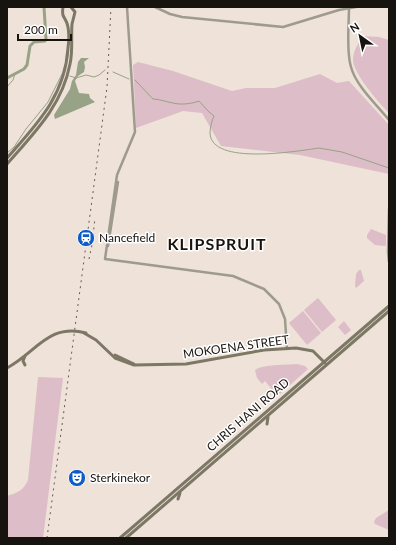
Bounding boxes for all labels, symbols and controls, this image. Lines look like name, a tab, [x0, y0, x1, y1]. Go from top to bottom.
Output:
scale bar	[18, 16, 71, 42]
north arrow	[340, 16, 380, 56]
text: N	[347, 19, 361, 35]
text: 200 m	[24, 22, 58, 37]
station icon: Nancefield	[76, 228, 96, 248]
place label: Nancefield	[99, 230, 155, 245]
district label: KLIPSPRUIT	[167, 234, 267, 253]
street label: MOKOENA STREET	[182, 332, 290, 361]
street label: CHRIS HANI ROAD	[203, 375, 292, 455]
theatre icon: Sterkinekor	[67, 468, 87, 488]
place label: Sterkinekor	[90, 470, 151, 485]

